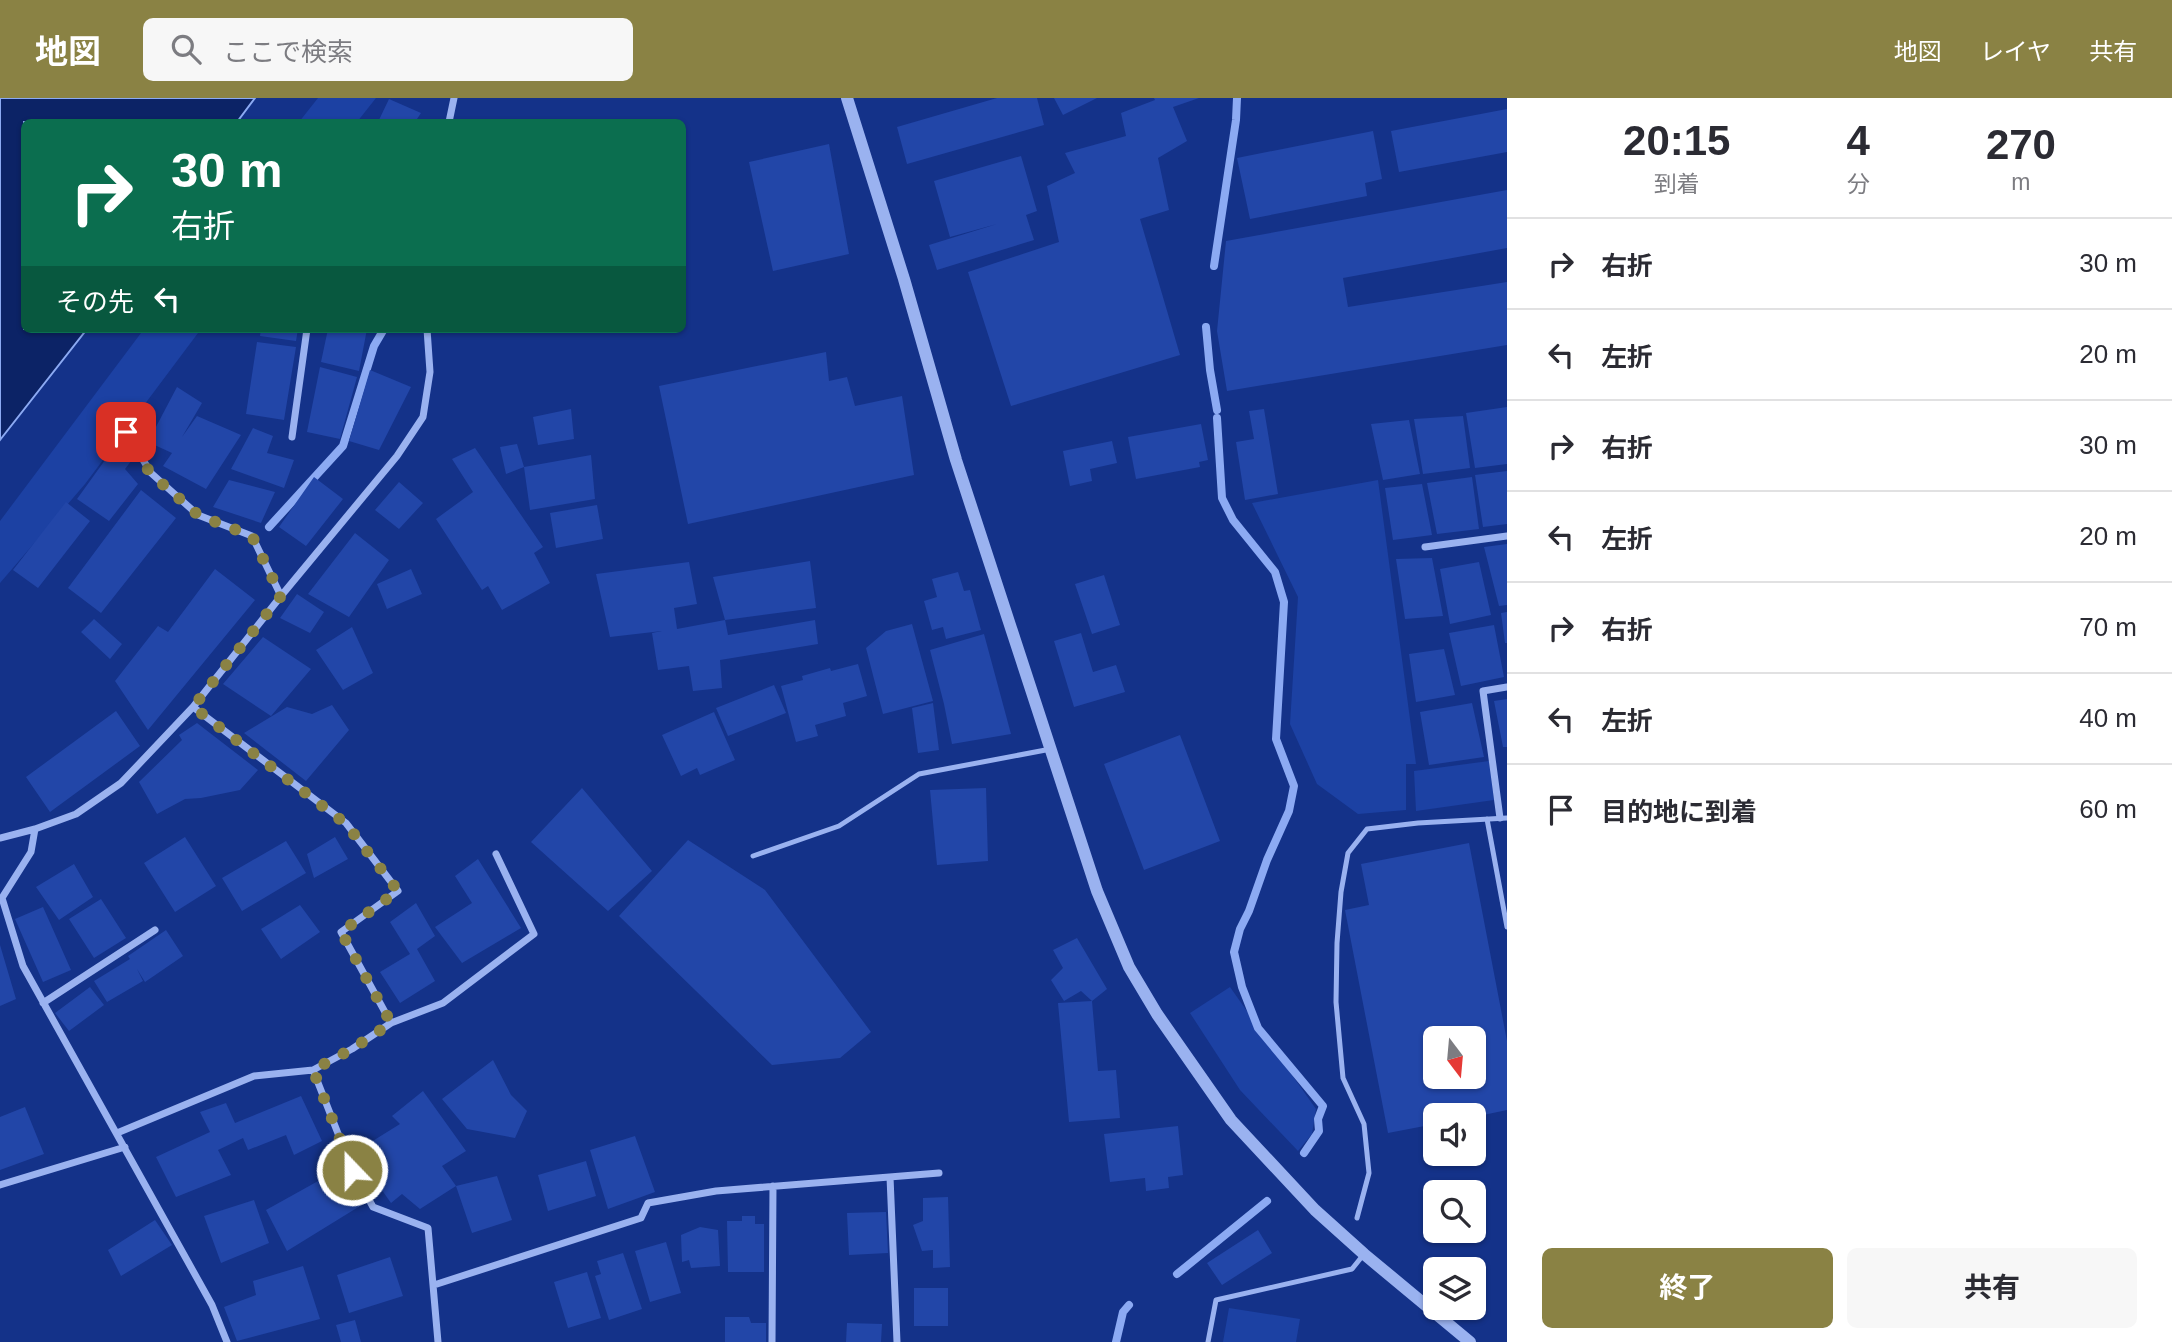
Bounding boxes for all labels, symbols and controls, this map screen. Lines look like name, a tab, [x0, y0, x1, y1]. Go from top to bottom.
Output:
search box	[143, 18, 633, 81]
icon: search	[167, 30, 205, 68]
text: 地図	[35, 33, 101, 70]
text: ここで検索	[223, 37, 353, 67]
text: 地図	[1894, 38, 1942, 65]
text: レイヤ	[1980, 38, 2051, 65]
text: 共有	[2089, 38, 2137, 65]
text: 20:15	[1623, 117, 1730, 164]
text: 4	[1846, 117, 1870, 164]
text: 270	[1986, 121, 2056, 168]
text: 30 m	[171, 143, 283, 197]
icon: right	[56, 147, 147, 238]
text: m	[2011, 169, 2031, 195]
text: 到着	[1654, 171, 1700, 197]
text: 分	[1847, 171, 1870, 197]
text: 右折	[171, 208, 235, 244]
icon: right	[1542, 245, 1580, 283]
text: 30 m	[2079, 248, 2137, 278]
text: 右折	[1601, 251, 1653, 281]
icon: left	[148, 280, 186, 318]
text: その先	[56, 287, 134, 317]
icon: left	[1542, 336, 1580, 374]
text: 20 m	[2079, 339, 2137, 369]
text: 左折	[1601, 342, 1653, 372]
pin	[96, 402, 156, 462]
icon: arrive	[107, 413, 145, 451]
icon: right	[1542, 427, 1580, 465]
text: 30 m	[2079, 430, 2137, 460]
text: 右折	[1601, 433, 1653, 463]
icon: left	[1542, 518, 1580, 556]
text: 20 m	[2079, 521, 2137, 551]
text: 左折	[1601, 524, 1653, 554]
icon: right	[1542, 609, 1580, 647]
text: 70 m	[2079, 612, 2137, 642]
text: 右折	[1601, 615, 1653, 645]
icon: left	[1542, 700, 1580, 738]
text: 40 m	[2079, 703, 2137, 733]
text: 左折	[1601, 706, 1653, 736]
icon: arrive	[1542, 791, 1580, 829]
text: 60 m	[2079, 794, 2137, 824]
text: 目的地に到着	[1601, 797, 1757, 827]
north arrow	[1423, 1026, 1486, 1088]
map controls	[1423, 1026, 1486, 1320]
button: sound	[1423, 1103, 1486, 1166]
position arrow	[315, 1133, 389, 1207]
button: search	[1423, 1180, 1486, 1243]
button: 終了	[1542, 1248, 1833, 1328]
button: 共有	[1847, 1248, 2137, 1328]
button: layers	[1423, 1257, 1486, 1320]

